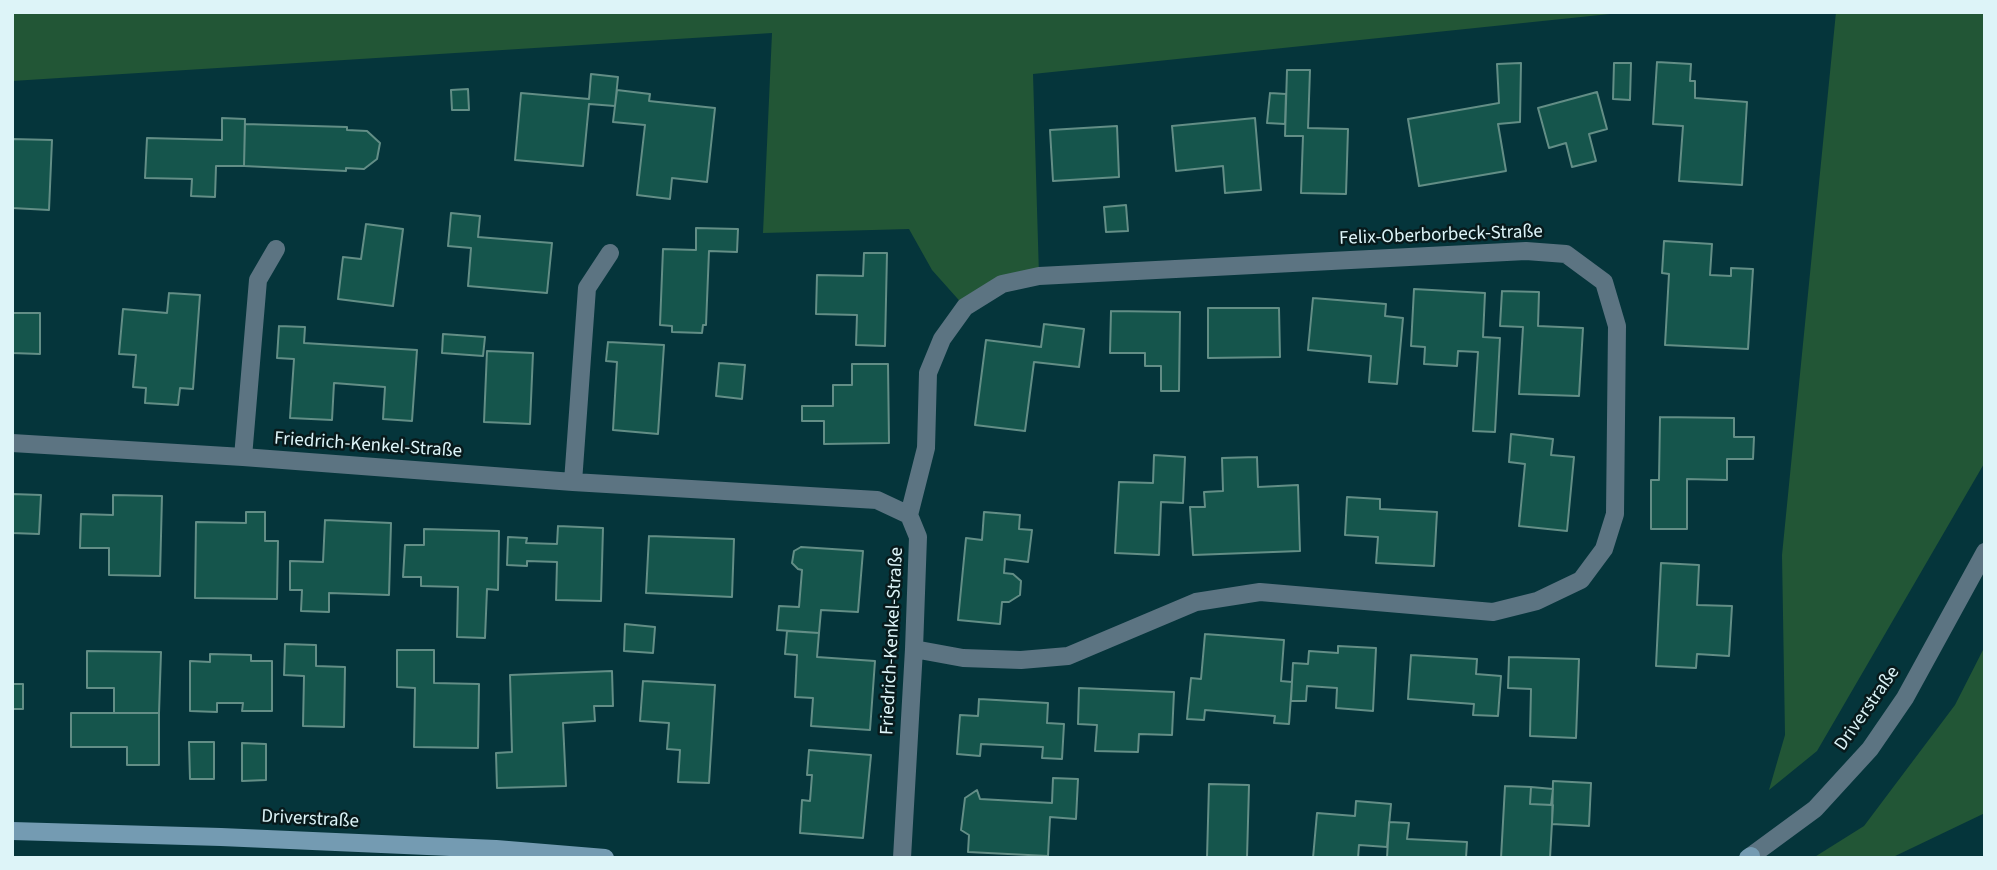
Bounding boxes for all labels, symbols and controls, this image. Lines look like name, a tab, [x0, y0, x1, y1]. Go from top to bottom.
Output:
street label: Felix-Oberborbeck-Straße	[1339, 221, 1543, 251]
street label: Friedrich-Kenkel-Straße	[273, 428, 463, 464]
street label: Friedrich-Kenkel-Straße	[877, 546, 909, 736]
street label: Driverstraße	[1831, 662, 1905, 756]
street label: Driverstraße	[261, 806, 359, 834]

